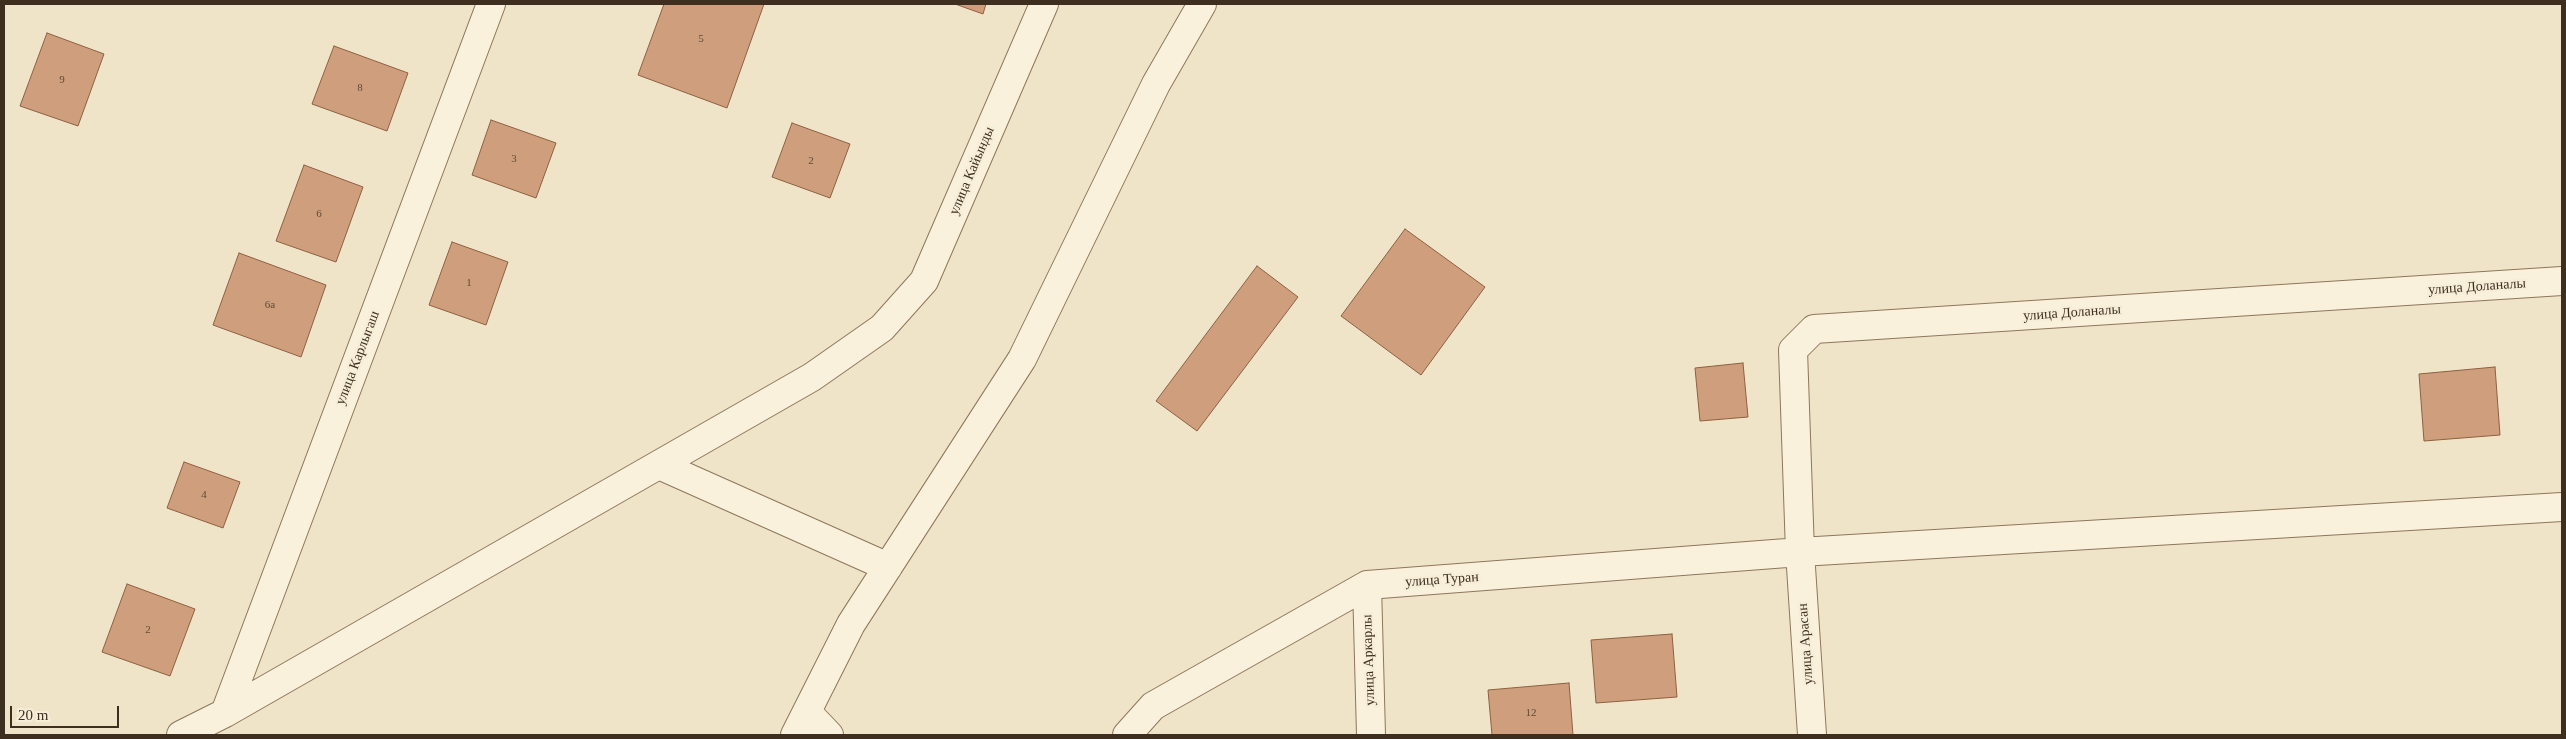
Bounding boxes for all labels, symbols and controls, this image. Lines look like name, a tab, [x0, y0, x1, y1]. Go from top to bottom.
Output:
house number: 5	[698, 32, 704, 46]
house number: 9	[59, 73, 65, 87]
house number: 8	[357, 81, 363, 95]
street label: улица Кайынды	[946, 124, 998, 218]
house number: 3	[511, 152, 517, 166]
house number: 2	[808, 154, 814, 168]
house number: 6	[316, 207, 322, 221]
street label: улица Доланалы	[2428, 275, 2526, 299]
house number: 1	[466, 276, 472, 290]
house number: 6а	[265, 298, 275, 312]
street label: улица Доланалы	[2023, 301, 2121, 325]
street label: улица Карлыгаш	[332, 309, 384, 407]
house number: 4	[201, 488, 207, 502]
street label: улица Туран	[1405, 569, 1479, 591]
street label: улица Арасан	[1795, 603, 1817, 685]
street label: улица Аркарлы	[1359, 614, 1379, 706]
house number: 2	[145, 623, 151, 637]
scale bar	[12, 696, 121, 728]
house number: 12	[1525, 706, 1536, 720]
text: 20 m	[18, 707, 48, 723]

